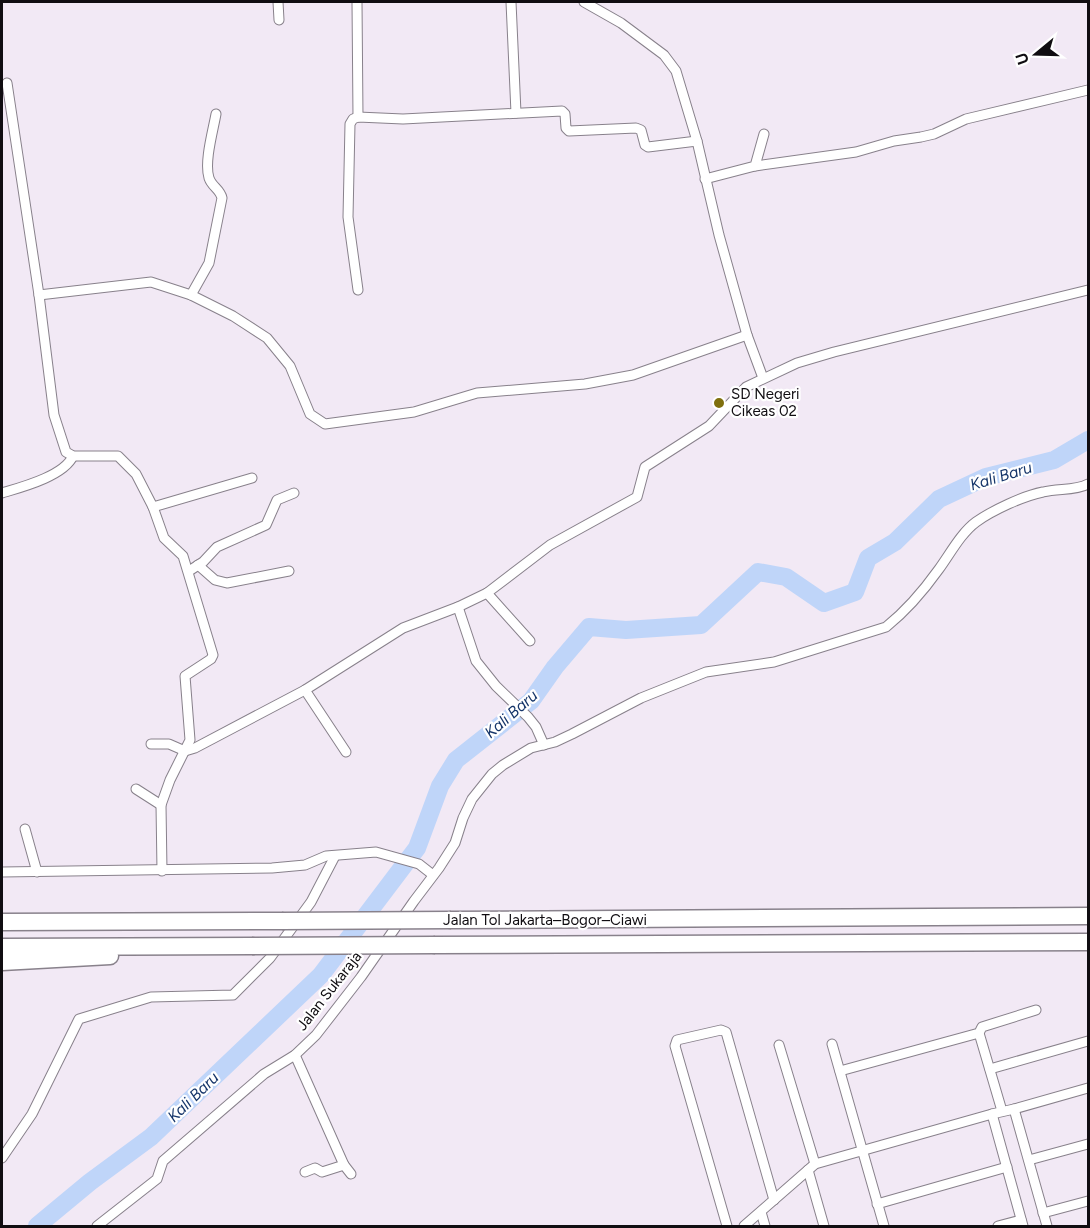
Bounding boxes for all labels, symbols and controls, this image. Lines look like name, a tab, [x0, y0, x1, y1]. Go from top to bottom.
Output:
north arrow	[1006, 24, 1066, 84]
text: U	[1011, 50, 1033, 67]
place label: SD Negeri Cikeas 02	[731, 385, 800, 420]
marker: SD Negeri Cikeas 02	[712, 396, 726, 410]
water label: Kali Baru	[968, 458, 1034, 494]
water label: Kali Baru	[481, 686, 541, 742]
street label: Jalan Tol Jakarta–Bogor–Ciawi	[443, 911, 647, 929]
street label: Jalan Sukaraja	[293, 948, 365, 1034]
water label: Kali Baru	[163, 1068, 223, 1126]

